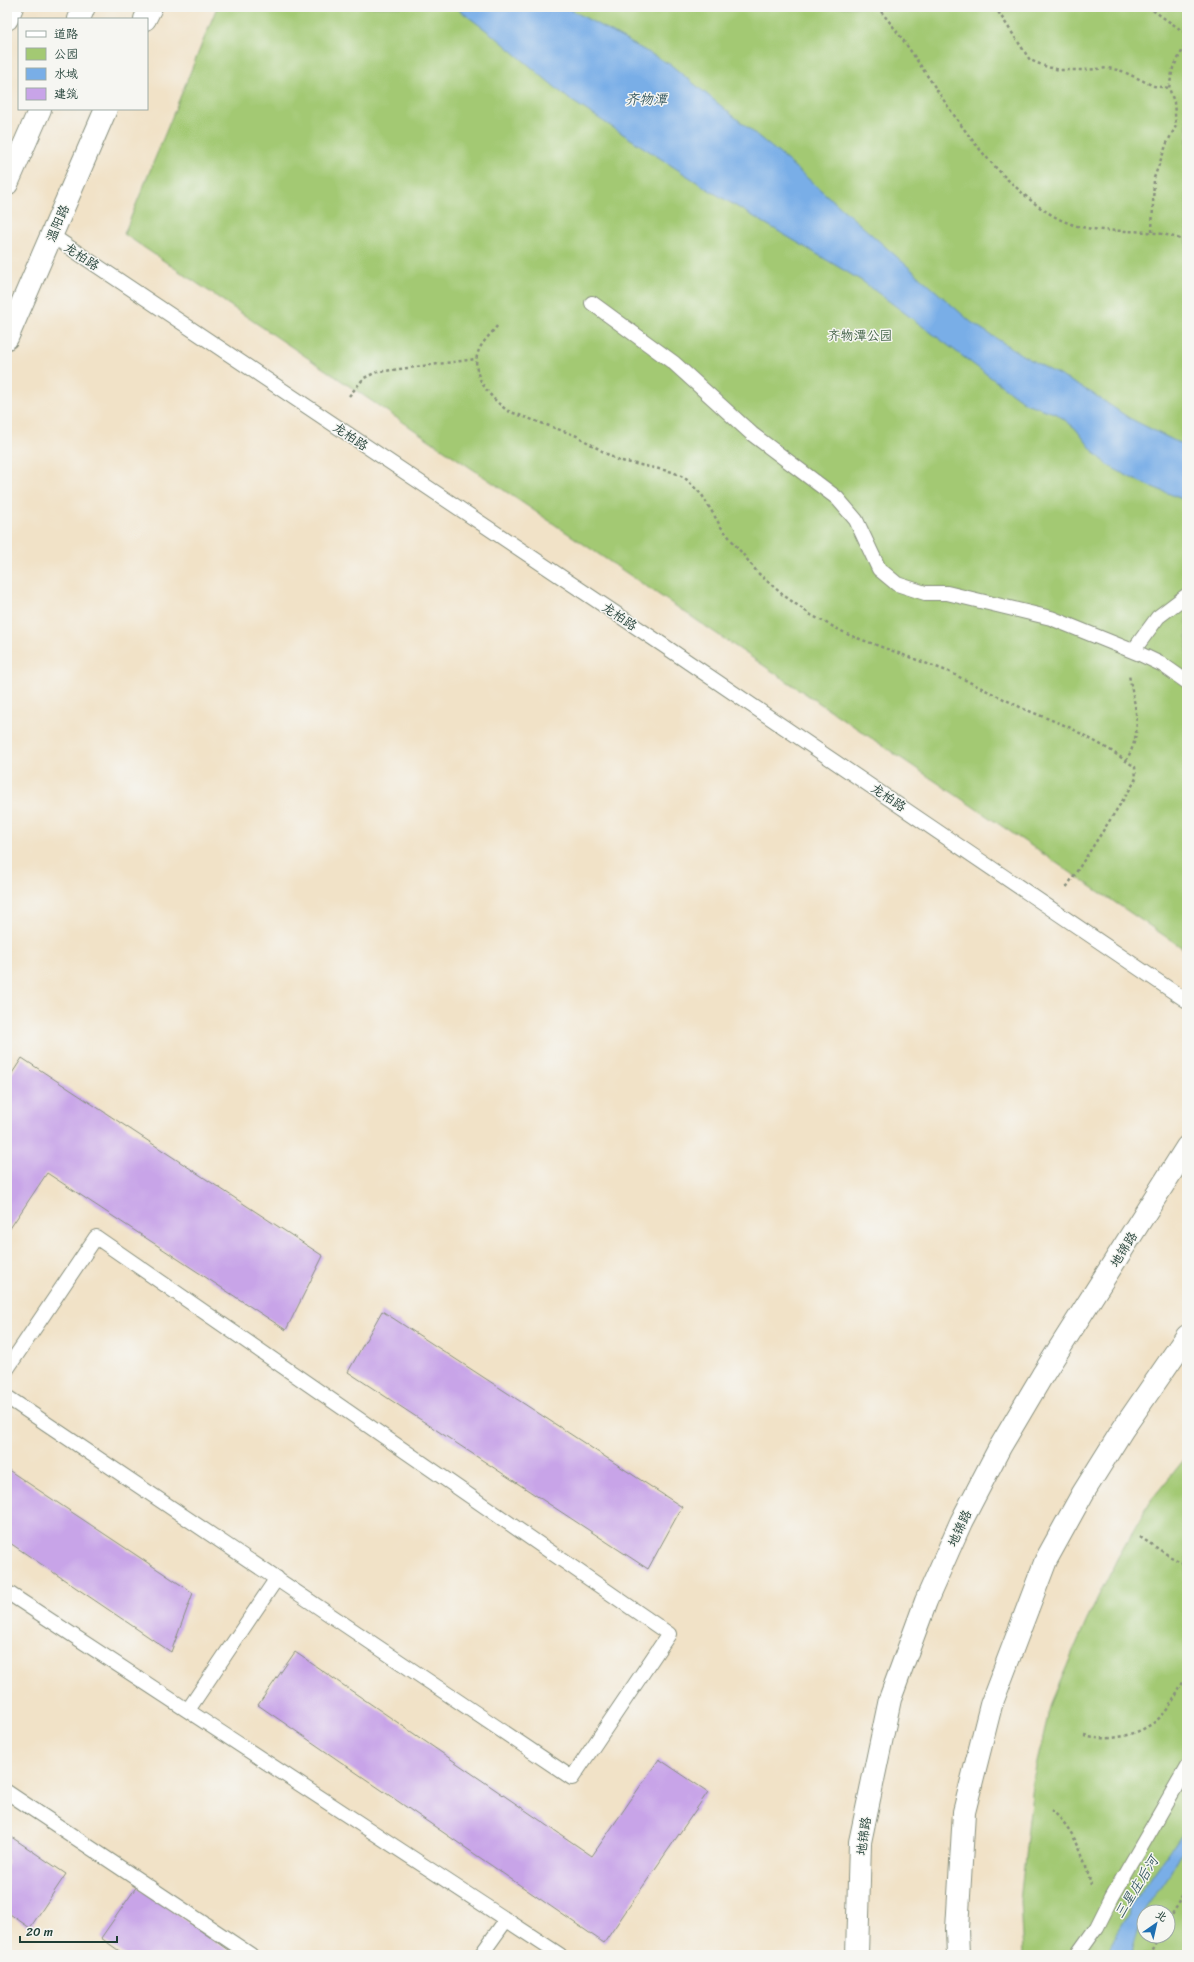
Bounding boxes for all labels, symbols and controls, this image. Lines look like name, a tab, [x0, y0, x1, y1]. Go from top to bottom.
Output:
legend	[18, 18, 148, 110]
text: 道路	[54, 23, 78, 45]
text: 公园	[54, 43, 78, 65]
text: 水域	[54, 63, 78, 85]
text: 建筑	[54, 83, 78, 105]
water label: 齐物潭	[625, 87, 668, 112]
street label: 温阳路	[39, 201, 76, 246]
street label: 龙柏路	[59, 236, 104, 277]
park label: 齐物潭公园	[827, 324, 893, 347]
street label: 龙柏路	[328, 416, 373, 457]
street label: 龙柏路	[597, 596, 642, 637]
street label: 龙柏路	[866, 777, 911, 818]
street label: 地锦路	[1103, 1227, 1144, 1272]
street label: 地锦路	[941, 1506, 978, 1551]
street label: 地锦路	[849, 1815, 878, 1857]
water label: 三星庄后河	[1107, 1849, 1167, 1924]
north arrow	[1136, 1904, 1176, 1944]
text: 北	[1151, 1905, 1171, 1927]
scale bar	[20, 1918, 117, 1944]
text: 20 m	[26, 1921, 53, 1943]

